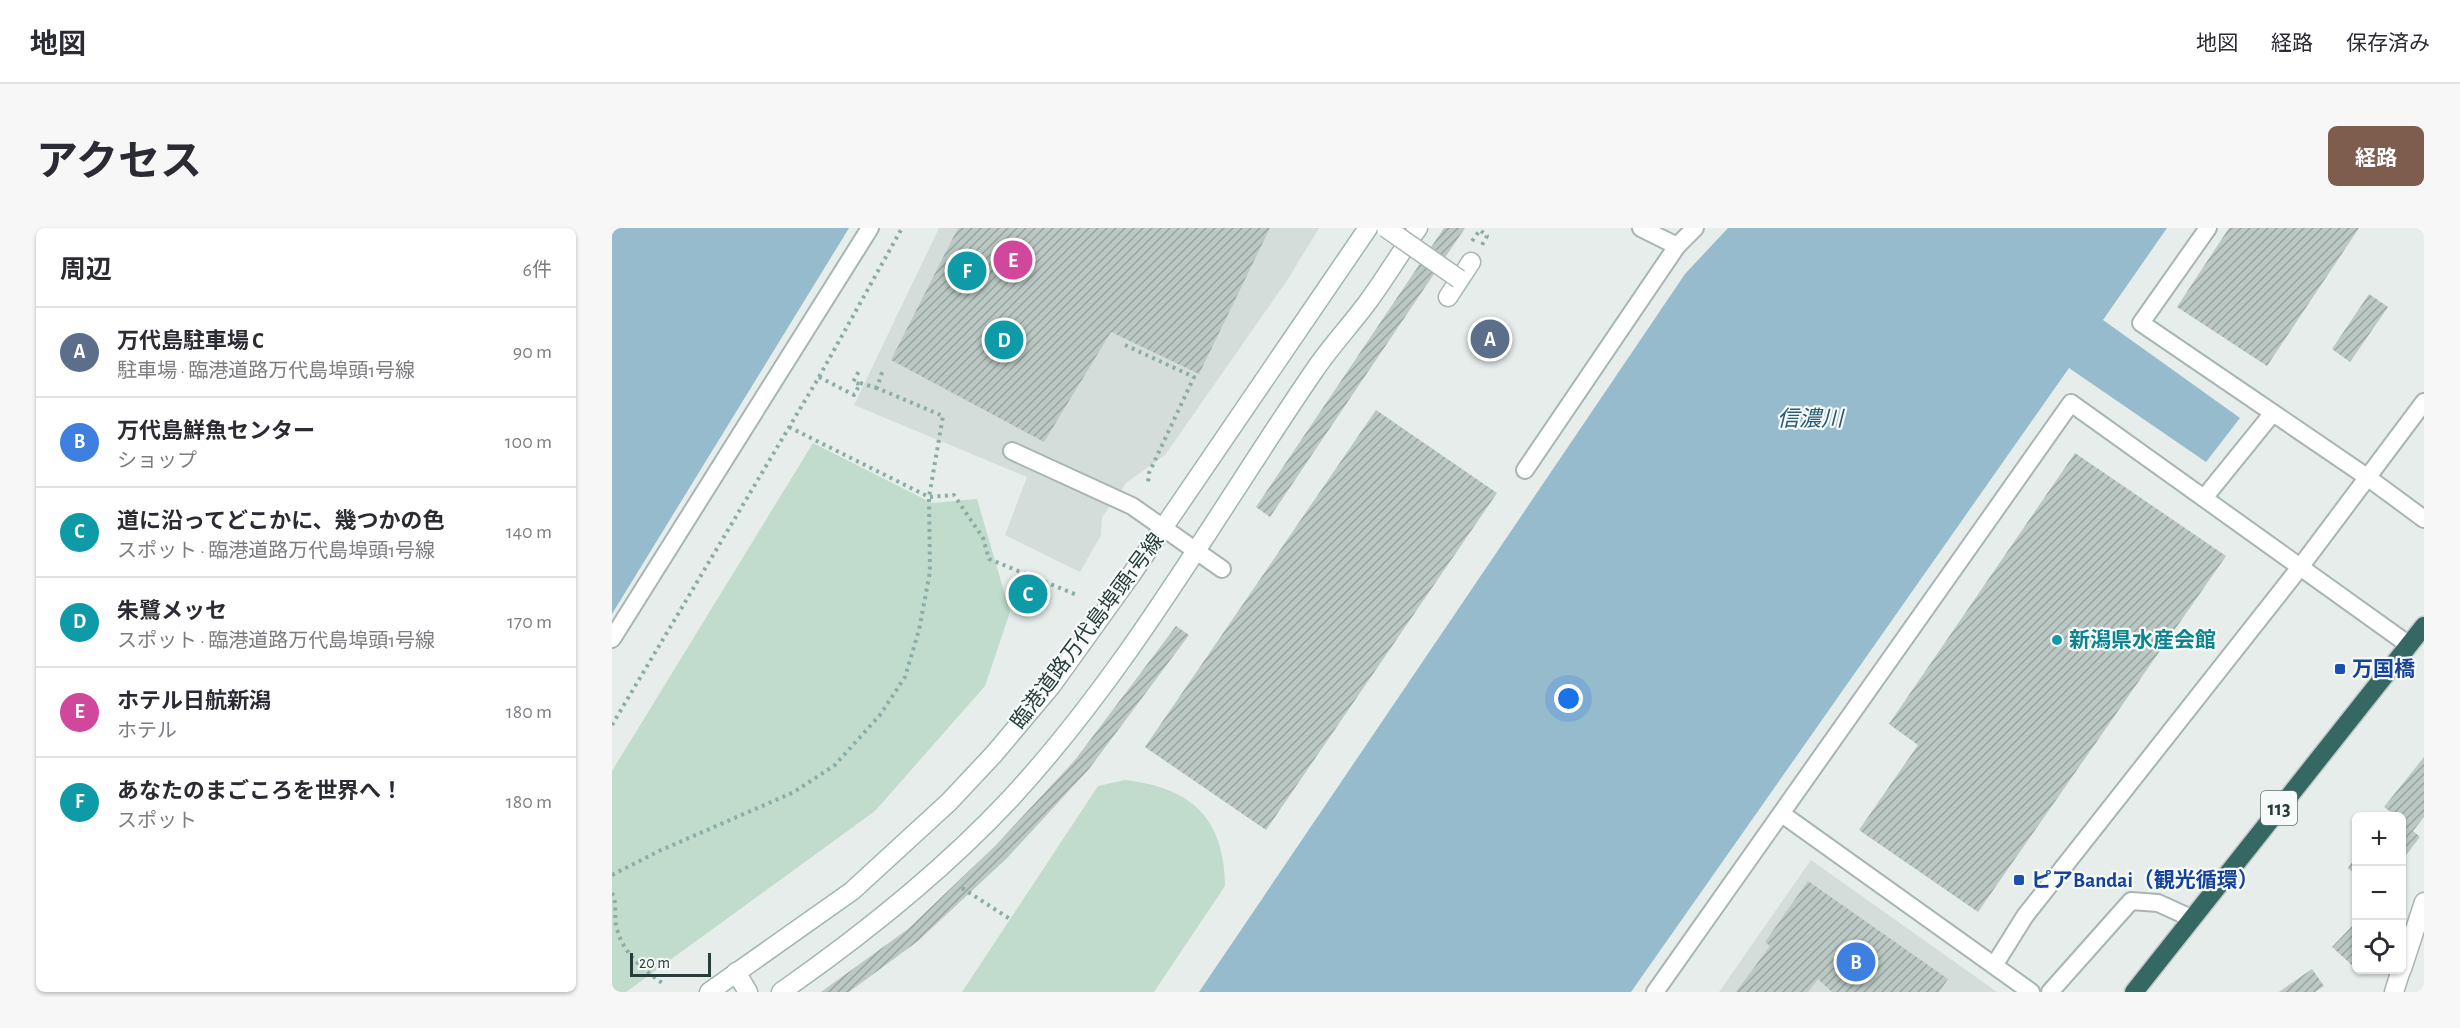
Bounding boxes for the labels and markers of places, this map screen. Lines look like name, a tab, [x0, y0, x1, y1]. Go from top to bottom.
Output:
pin: E	[994, 237, 1032, 282]
pin: F	[948, 248, 986, 294]
pin: A	[1470, 316, 1510, 362]
pin: D	[984, 318, 1024, 362]
pin: C	[1008, 572, 1048, 616]
place label: 新潟県水産会館	[2069, 628, 2216, 651]
marker: 新潟県水産会館	[2050, 633, 2064, 647]
place label: 万国橋	[2352, 658, 2415, 680]
marker: 万国橋	[2333, 662, 2347, 676]
place label: ピアBandai（観光循環）	[2031, 868, 2259, 891]
marker: ピアBandai（観光循環）	[2012, 873, 2026, 887]
pin: B	[1836, 940, 1876, 984]

